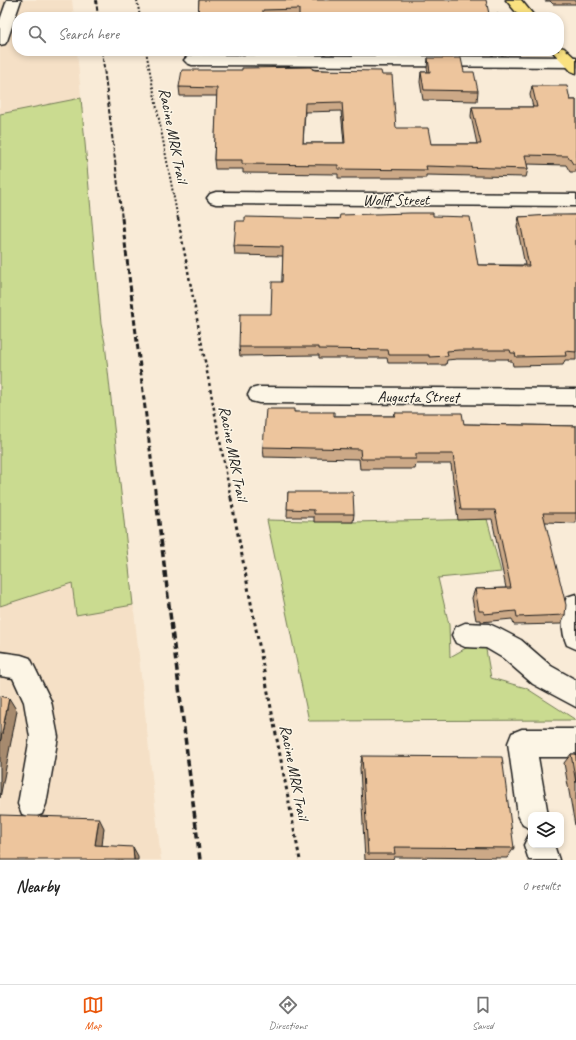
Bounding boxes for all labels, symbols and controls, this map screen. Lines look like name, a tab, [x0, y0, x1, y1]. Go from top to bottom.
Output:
search box	[12, 12, 564, 56]
icon: search	[26, 23, 48, 45]
text: Search here	[58, 25, 119, 44]
street label: Racine MRK Trail	[154, 86, 193, 187]
street label: Wolff Street	[363, 190, 431, 210]
street label: Augusta Street	[377, 387, 461, 407]
street label: Racine MRK Trail	[214, 404, 253, 505]
street label: Racine MRK Trail	[275, 723, 314, 824]
map controls	[528, 812, 564, 848]
button: layers	[528, 812, 564, 848]
text: Nearby	[16, 876, 59, 897]
text: 0 results	[522, 878, 560, 894]
tab: Map	[82, 994, 104, 1032]
tab: Directions	[269, 994, 307, 1032]
tab: Saved	[472, 994, 494, 1032]

